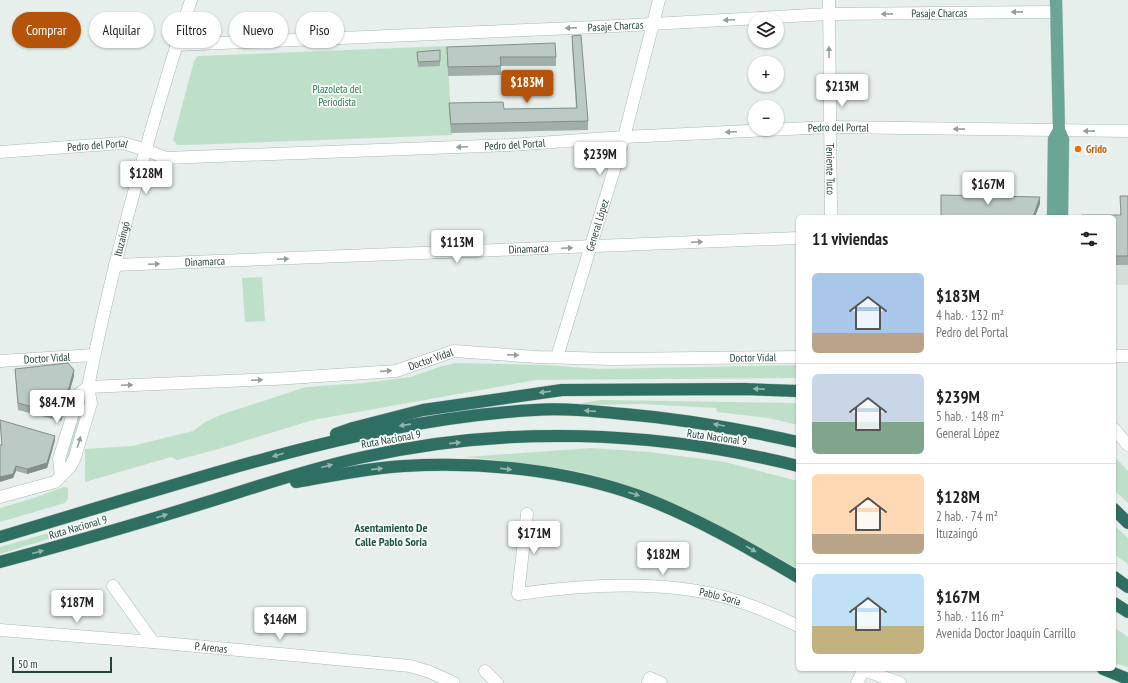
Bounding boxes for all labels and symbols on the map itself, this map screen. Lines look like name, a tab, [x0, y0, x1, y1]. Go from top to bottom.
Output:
street label: Pasaje Charcas	[911, 6, 968, 20]
one-way arrow	[1010, 9, 1023, 15]
one-way arrow	[880, 11, 893, 17]
street label: Pasaje Charcas	[587, 17, 644, 34]
one-way arrow	[722, 17, 735, 23]
one-way arrow	[565, 24, 577, 31]
one-way arrow	[826, 45, 832, 58]
pin: $183M	[499, 70, 555, 104]
pin: $213M	[814, 74, 870, 108]
park label: Plazoleta del Periodista	[312, 82, 362, 109]
street label: Pedro del Portal	[807, 120, 869, 135]
one-way arrow	[952, 126, 965, 132]
one-way arrow	[725, 128, 737, 135]
one-way arrow	[1082, 128, 1095, 134]
street label: Pedro del Portal	[67, 136, 130, 154]
street label: Pedro del Portal	[484, 136, 546, 153]
pin: $239M	[572, 142, 628, 176]
place label: Grido	[1086, 142, 1107, 156]
street label: Teniente Tuco	[823, 143, 838, 195]
one-way arrow	[455, 144, 468, 150]
marker: Grido	[1073, 144, 1083, 154]
pin: $128M	[118, 161, 174, 195]
pin: $167M	[960, 172, 1016, 206]
street label: General López	[583, 197, 612, 253]
street label: Ituzaingó	[111, 220, 133, 258]
pin: $113M	[429, 230, 485, 264]
one-way arrow	[691, 239, 703, 246]
street label: Dinamarca	[508, 241, 549, 256]
one-way arrow	[561, 244, 573, 251]
street label: Dinamarca	[184, 254, 225, 269]
one-way arrow	[277, 255, 289, 262]
one-way arrow	[147, 260, 160, 267]
street label: Doctor Vidal	[406, 345, 455, 373]
street label: Doctor Vidal	[23, 350, 71, 366]
street label: Doctor Vidal	[730, 350, 777, 365]
one-way arrow	[507, 352, 519, 359]
one-way arrow	[380, 368, 392, 375]
one-way arrow	[251, 376, 263, 383]
one-way arrow	[121, 382, 133, 389]
one-way arrow	[752, 386, 765, 392]
one-way arrow	[539, 389, 551, 395]
pin: $84.7M	[24, 390, 90, 424]
one-way arrow	[584, 407, 596, 414]
one-way arrow	[399, 422, 411, 428]
one-way arrow	[713, 422, 725, 428]
street label: Ruta Nacional 9	[686, 426, 748, 448]
street label: Ruta Nacional 9	[360, 427, 422, 451]
one-way arrow	[76, 436, 82, 448]
one-way arrow	[449, 440, 461, 446]
one-way arrow	[272, 452, 284, 458]
one-way arrow	[321, 463, 333, 469]
one-way arrow	[500, 465, 513, 472]
one-way arrow	[371, 466, 383, 472]
one-way arrow	[628, 491, 640, 497]
street label: Ruta Nacional 9	[47, 512, 109, 542]
one-way arrow	[157, 513, 169, 519]
district label: Asentamiento De Calle Pablo Soria	[353, 520, 428, 549]
pin: $171M	[506, 521, 562, 555]
pin: $182M	[635, 542, 691, 576]
one-way arrow	[745, 546, 757, 553]
one-way arrow	[32, 549, 44, 555]
street label: Pablo Soria	[698, 584, 743, 609]
pin: $187M	[49, 590, 105, 624]
pin: $146M	[252, 607, 308, 641]
street label: P. Arenas	[194, 639, 228, 656]
scale bar	[12, 655, 112, 674]

